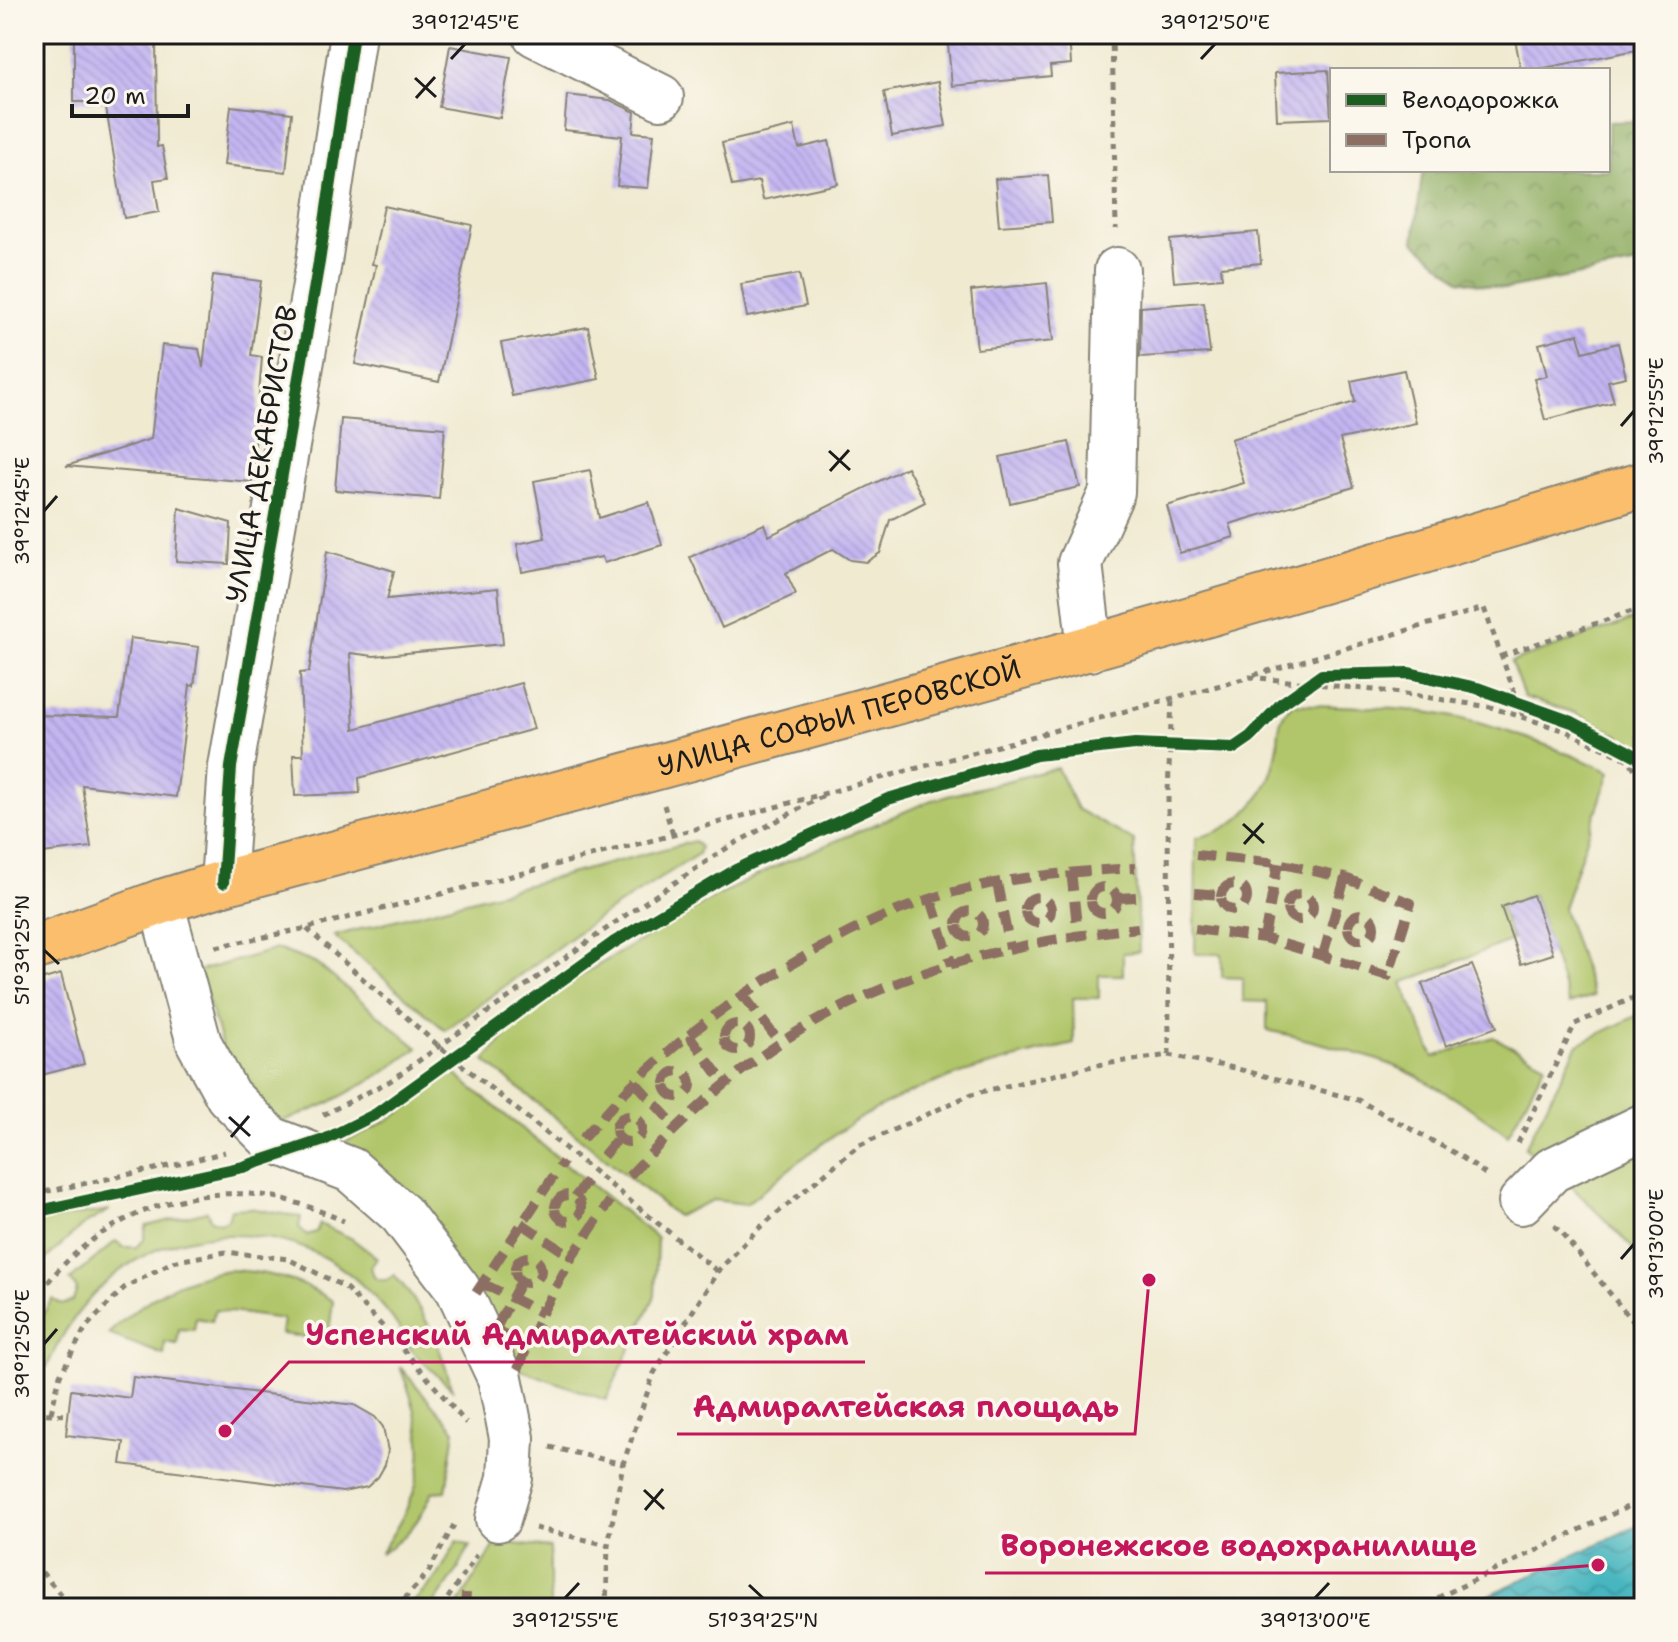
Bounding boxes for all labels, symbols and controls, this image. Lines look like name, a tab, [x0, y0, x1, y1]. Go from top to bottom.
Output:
text: 39°12'45"E	[411, 9, 519, 35]
text: 39°12'50"E	[1160, 9, 1270, 35]
scale bar	[72, 68, 188, 118]
legend	[1330, 68, 1610, 172]
text: 20 m	[84, 80, 146, 112]
text: Велодорожка	[1402, 84, 1559, 116]
text: Тропа	[1402, 124, 1471, 156]
street label: УЛИЦА ДЕКАБРИСТОВ	[216, 302, 306, 606]
text: 39°12'55"E	[1643, 357, 1669, 465]
text: 39°12'45"E	[9, 457, 35, 565]
street label: УЛИЦА СОФЬИ ПЕРОВСКОЙ	[653, 649, 1025, 785]
text: 51°39'25"N	[9, 895, 35, 1005]
text: 39°13'00"E	[1643, 1188, 1669, 1300]
text: 39°12'50"E	[9, 1289, 35, 1399]
callout: Успенский Адмиралтейский храм	[289, 1308, 865, 1362]
text: Успенский Адмиралтейский храм	[305, 1314, 849, 1355]
callout: Адмиралтейская площадь	[677, 1380, 1135, 1434]
text: Адмиралтейская площадь	[693, 1386, 1119, 1427]
callout: Воронежское водохранилище	[985, 1519, 1494, 1573]
text: Воронежское водохранилище	[1000, 1525, 1478, 1566]
text: 39°12'55"E	[511, 1607, 619, 1633]
text: 51°39'25"N	[708, 1607, 818, 1633]
text: 39°13'00"E	[1259, 1607, 1371, 1633]

